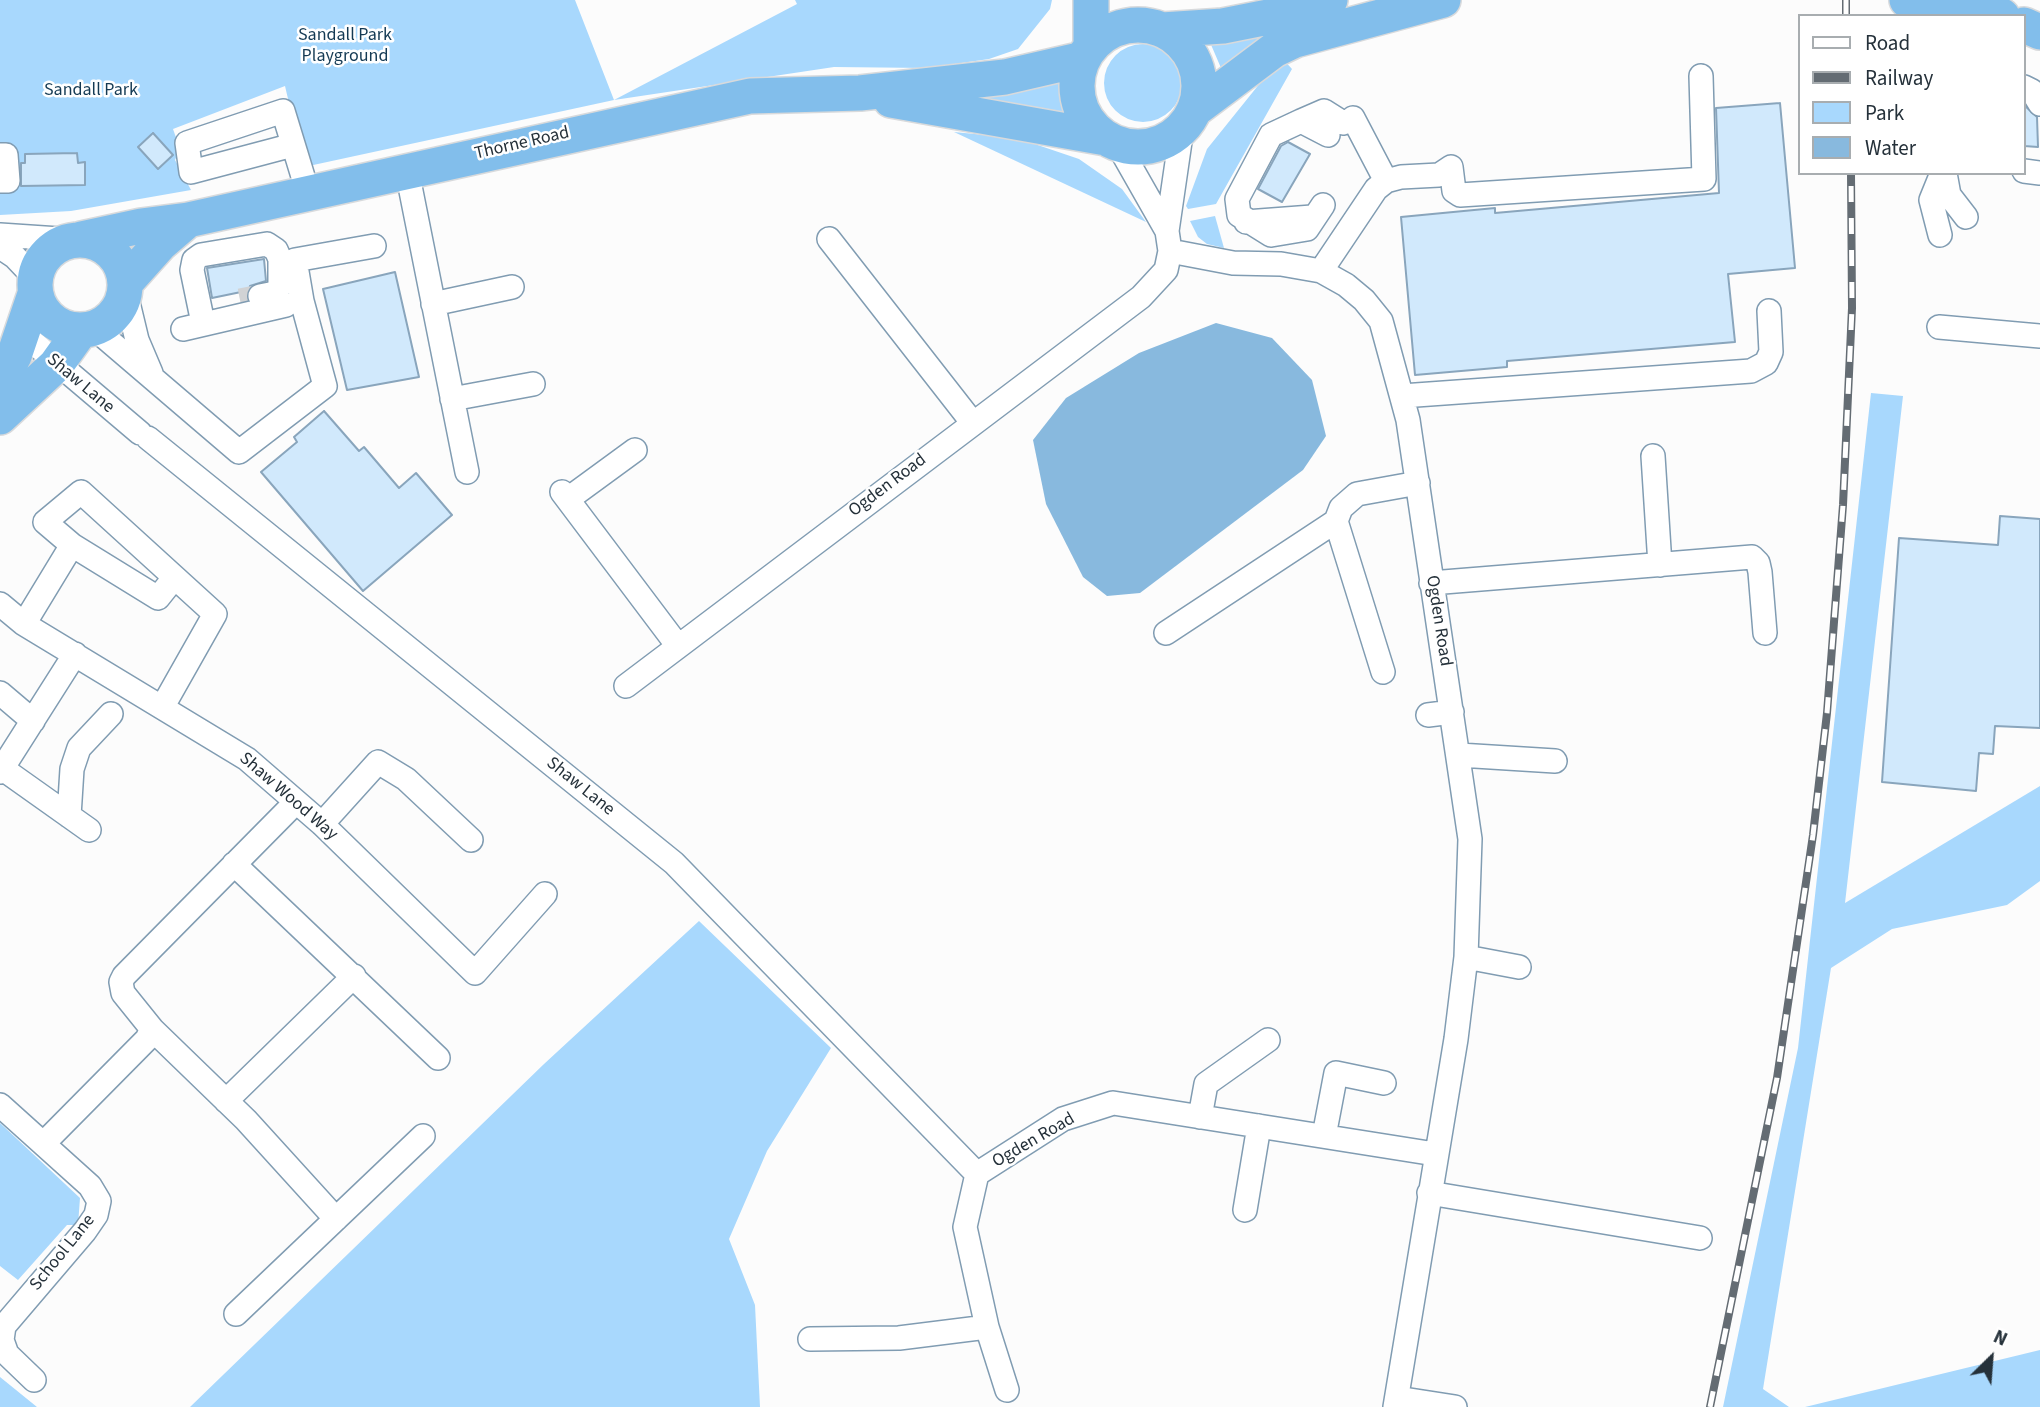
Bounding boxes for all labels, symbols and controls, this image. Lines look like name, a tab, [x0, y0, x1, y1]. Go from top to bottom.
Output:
legend	[1798, 14, 2026, 175]
park label: Sandall Park Playground	[298, 25, 392, 68]
text: Road	[1865, 28, 1910, 58]
text: Railway	[1865, 63, 1933, 93]
park label: Sandall Park	[44, 80, 138, 102]
text: Park	[1865, 98, 1904, 128]
street label: Thorne Road	[473, 123, 571, 165]
text: Water	[1865, 133, 1916, 163]
street label: Shaw Lane	[42, 349, 118, 419]
street label: Ogden Road	[845, 450, 931, 522]
street label: Ogden Road	[1420, 574, 1456, 668]
street label: Shaw Wood Way	[234, 748, 342, 846]
street label: Shaw Lane	[541, 753, 619, 821]
street label: Ogden Road	[989, 1109, 1079, 1173]
street label: School Lane	[26, 1210, 100, 1296]
north arrow	[1956, 1323, 2026, 1393]
text: N	[1989, 1324, 2012, 1353]

